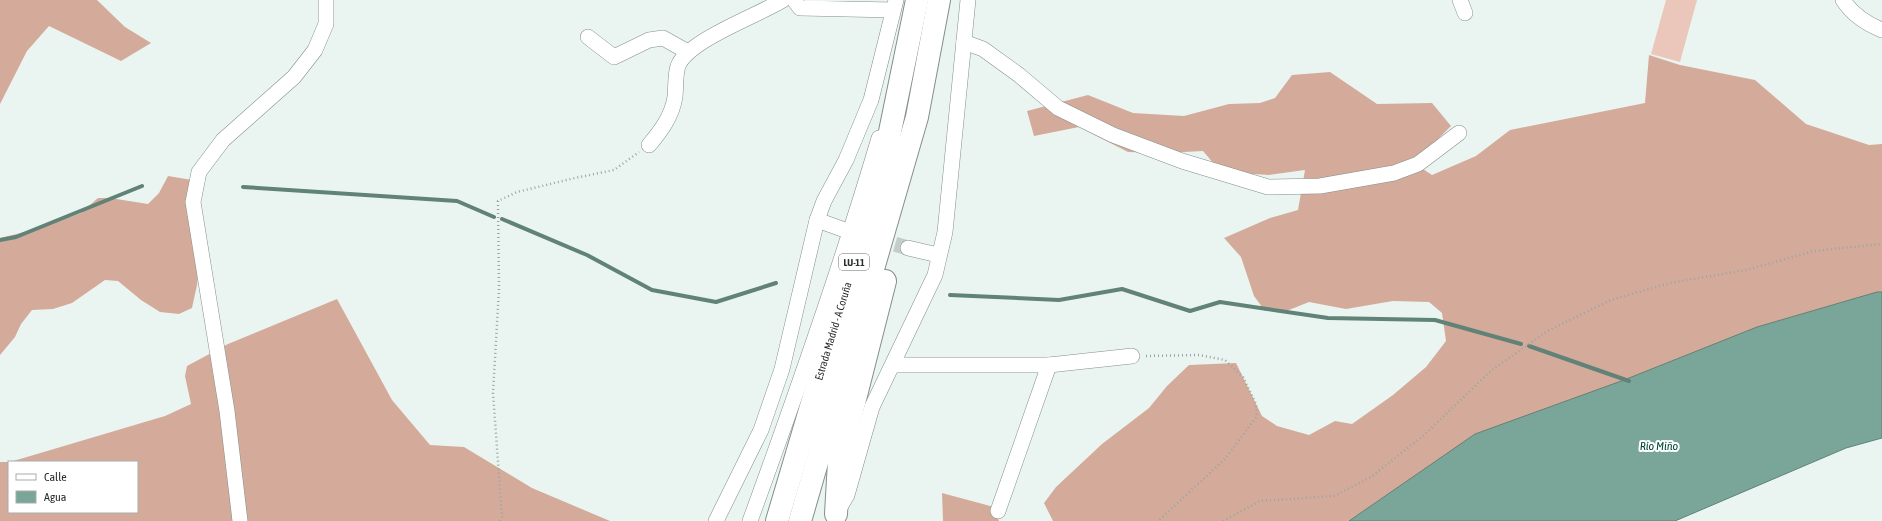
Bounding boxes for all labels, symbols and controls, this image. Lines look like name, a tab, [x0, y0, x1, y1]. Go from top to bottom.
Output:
road number: LU-11	[839, 254, 869, 270]
street label: Estrada Madrid - A Coruña	[812, 280, 854, 382]
water label: Río Miño	[1640, 439, 1679, 453]
legend	[8, 461, 138, 513]
text: Calle	[44, 470, 67, 484]
text: Agua	[44, 490, 66, 504]

